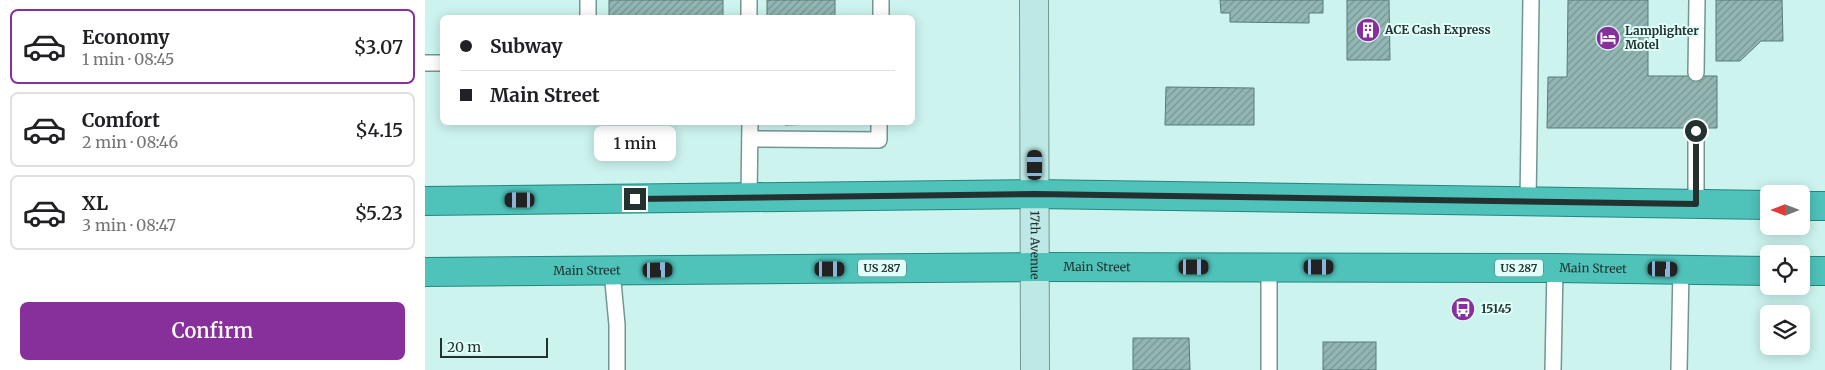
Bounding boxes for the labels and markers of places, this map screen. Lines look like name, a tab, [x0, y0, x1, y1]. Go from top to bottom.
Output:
building icon: ACE Cash Express	[1355, 17, 1381, 43]
place label: ACE Cash Express	[1384, 22, 1491, 37]
place label: Lamplighter Motel	[1625, 23, 1699, 52]
hotel icon: Lamplighter Motel	[1595, 25, 1621, 51]
bus stop icon: 15145	[1450, 296, 1476, 322]
place label: 15145	[1481, 301, 1511, 316]

